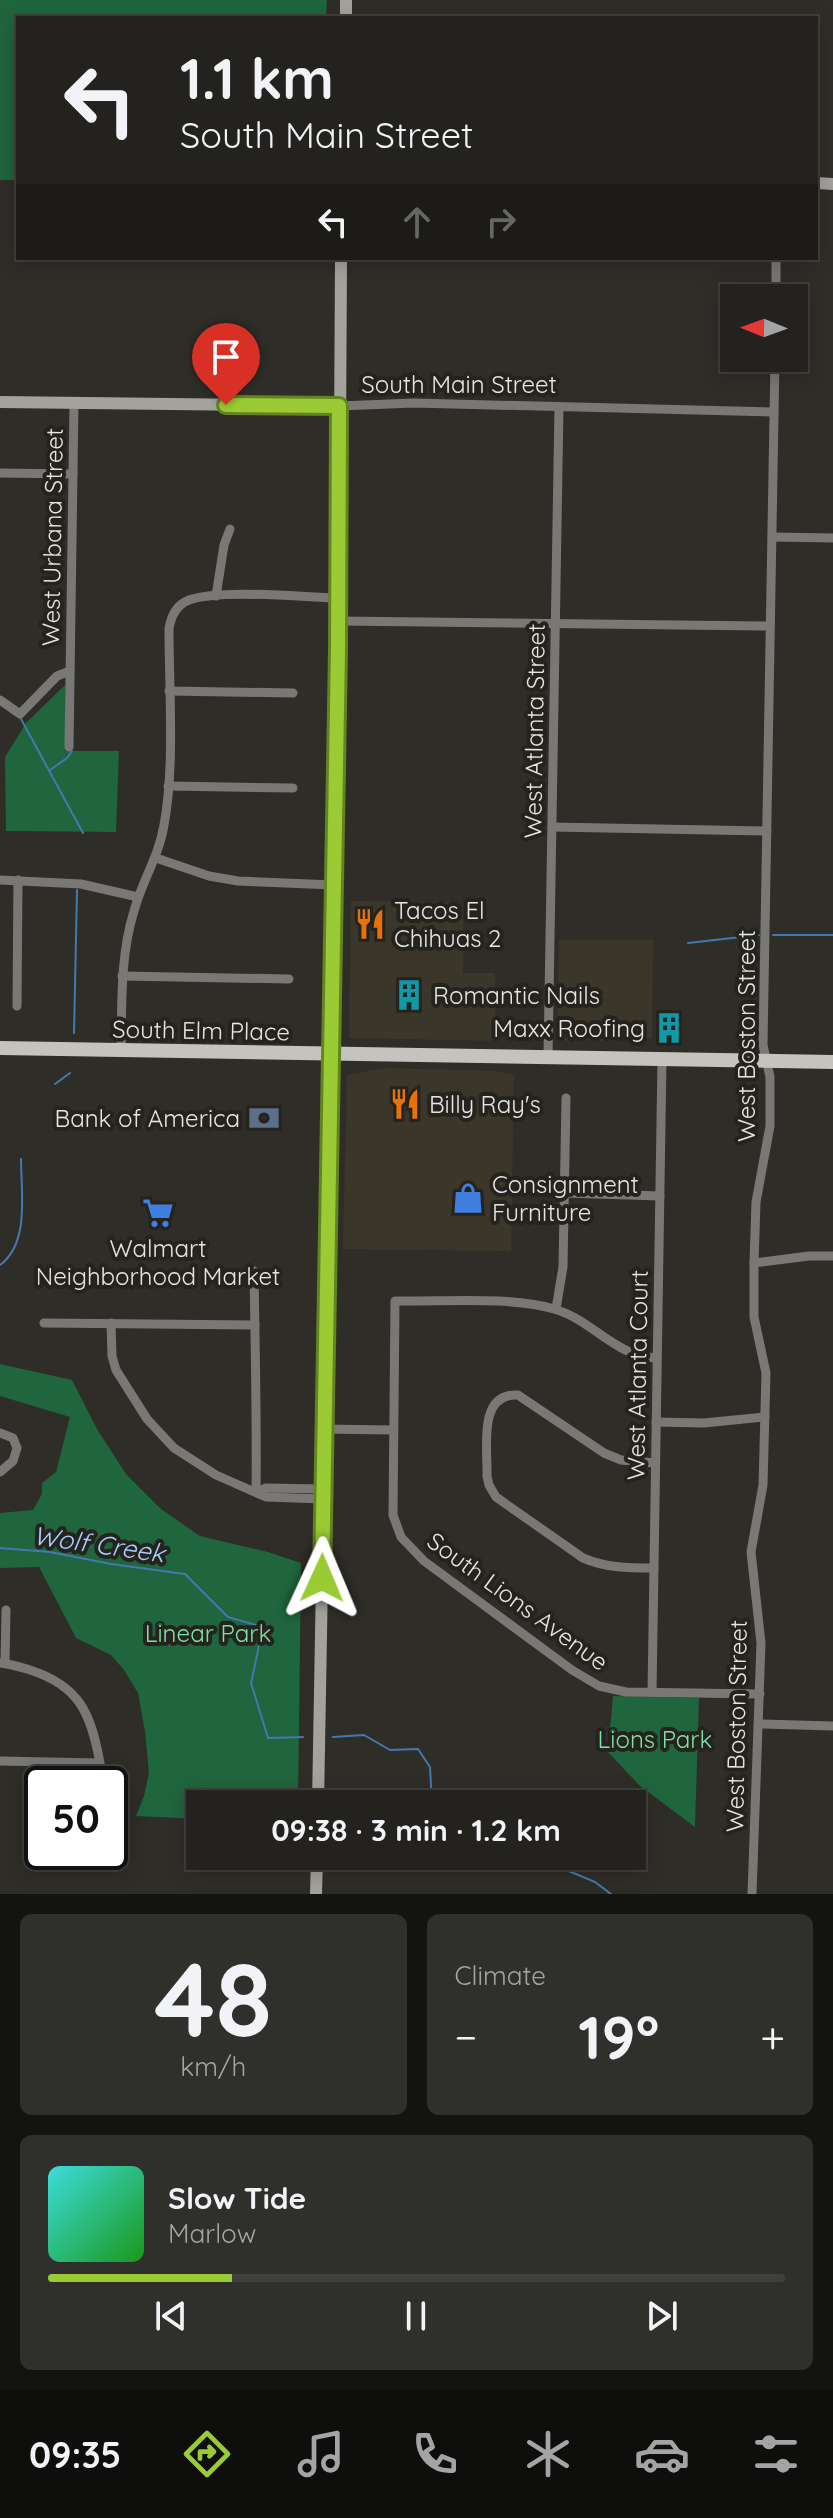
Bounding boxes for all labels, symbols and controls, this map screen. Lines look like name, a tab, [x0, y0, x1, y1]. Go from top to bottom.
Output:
text: 1.1 km	[180, 43, 334, 113]
icon: left	[48, 48, 152, 152]
text: South Main Street	[180, 112, 473, 157]
icon: left	[311, 200, 355, 244]
icon: ahead	[395, 200, 439, 244]
icon: right	[479, 200, 523, 244]
north arrow	[720, 284, 808, 372]
map controls	[720, 284, 808, 372]
pin	[192, 323, 260, 405]
icon: arrive	[204, 335, 248, 379]
street label: South Main Street	[361, 369, 557, 399]
street label: West Urbana Street	[35, 428, 69, 646]
street label: West Atlanta Street	[517, 623, 551, 839]
place label: Tacos El Chihuas 2	[394, 895, 501, 953]
restaurant icon: Tacos El Chihuas 2	[353, 907, 387, 941]
street label: West Boston Street	[731, 930, 761, 1142]
building icon: Romantic Nails	[392, 978, 426, 1012]
place label: Romantic Nails	[433, 980, 600, 1010]
building icon: Maxx Roofing	[652, 1011, 686, 1045]
street label: South Elm Place	[112, 1013, 290, 1047]
place label: Maxx Roofing	[493, 1013, 645, 1043]
restaurant icon: Billy Ray's	[388, 1087, 422, 1121]
place label: Billy Ray's	[429, 1089, 541, 1119]
bank icon: Bank of America	[247, 1101, 281, 1135]
place label: Bank of America	[55, 1103, 240, 1133]
place label: Consignment Furniture	[492, 1169, 639, 1227]
shop icon: Consignment Furniture	[451, 1181, 485, 1215]
supermarket icon: Walmart Neighborhood Market	[141, 1196, 175, 1230]
place label: Walmart Neighborhood Market	[36, 1233, 280, 1291]
street label: West Atlanta Court	[620, 1270, 654, 1480]
water label: Wolf Creek	[31, 1518, 169, 1570]
street label: South Lions Avenue	[422, 1525, 614, 1677]
position arrow	[280, 1536, 364, 1620]
park label: Linear Park	[145, 1618, 271, 1648]
street label: West Boston Street	[719, 1620, 753, 1832]
park label: Lions Park	[598, 1724, 712, 1754]
speed limit sign: 50	[24, 1766, 128, 1870]
text: 09:38 · 3 min · 1.2 km	[271, 1811, 561, 1849]
text: 48	[154, 1933, 272, 2063]
text: Climate	[455, 1959, 546, 1992]
text: 19°	[578, 1999, 659, 2074]
text: −	[455, 2009, 477, 2064]
text: +	[760, 2009, 785, 2064]
text: km/h	[180, 2050, 246, 2083]
text: Slow Tide	[168, 2179, 306, 2217]
text: Marlow	[168, 2217, 256, 2250]
icon: previous	[149, 2294, 193, 2338]
icon: pause	[394, 2294, 438, 2338]
icon: next	[640, 2294, 684, 2338]
icon: directions	[179, 2426, 235, 2482]
icon: music	[293, 2426, 349, 2482]
icon: phone	[407, 2426, 463, 2482]
icon: climate	[520, 2426, 576, 2482]
icon: car	[634, 2426, 690, 2482]
icon: filters	[748, 2426, 804, 2482]
text: 09:35	[29, 2432, 121, 2477]

